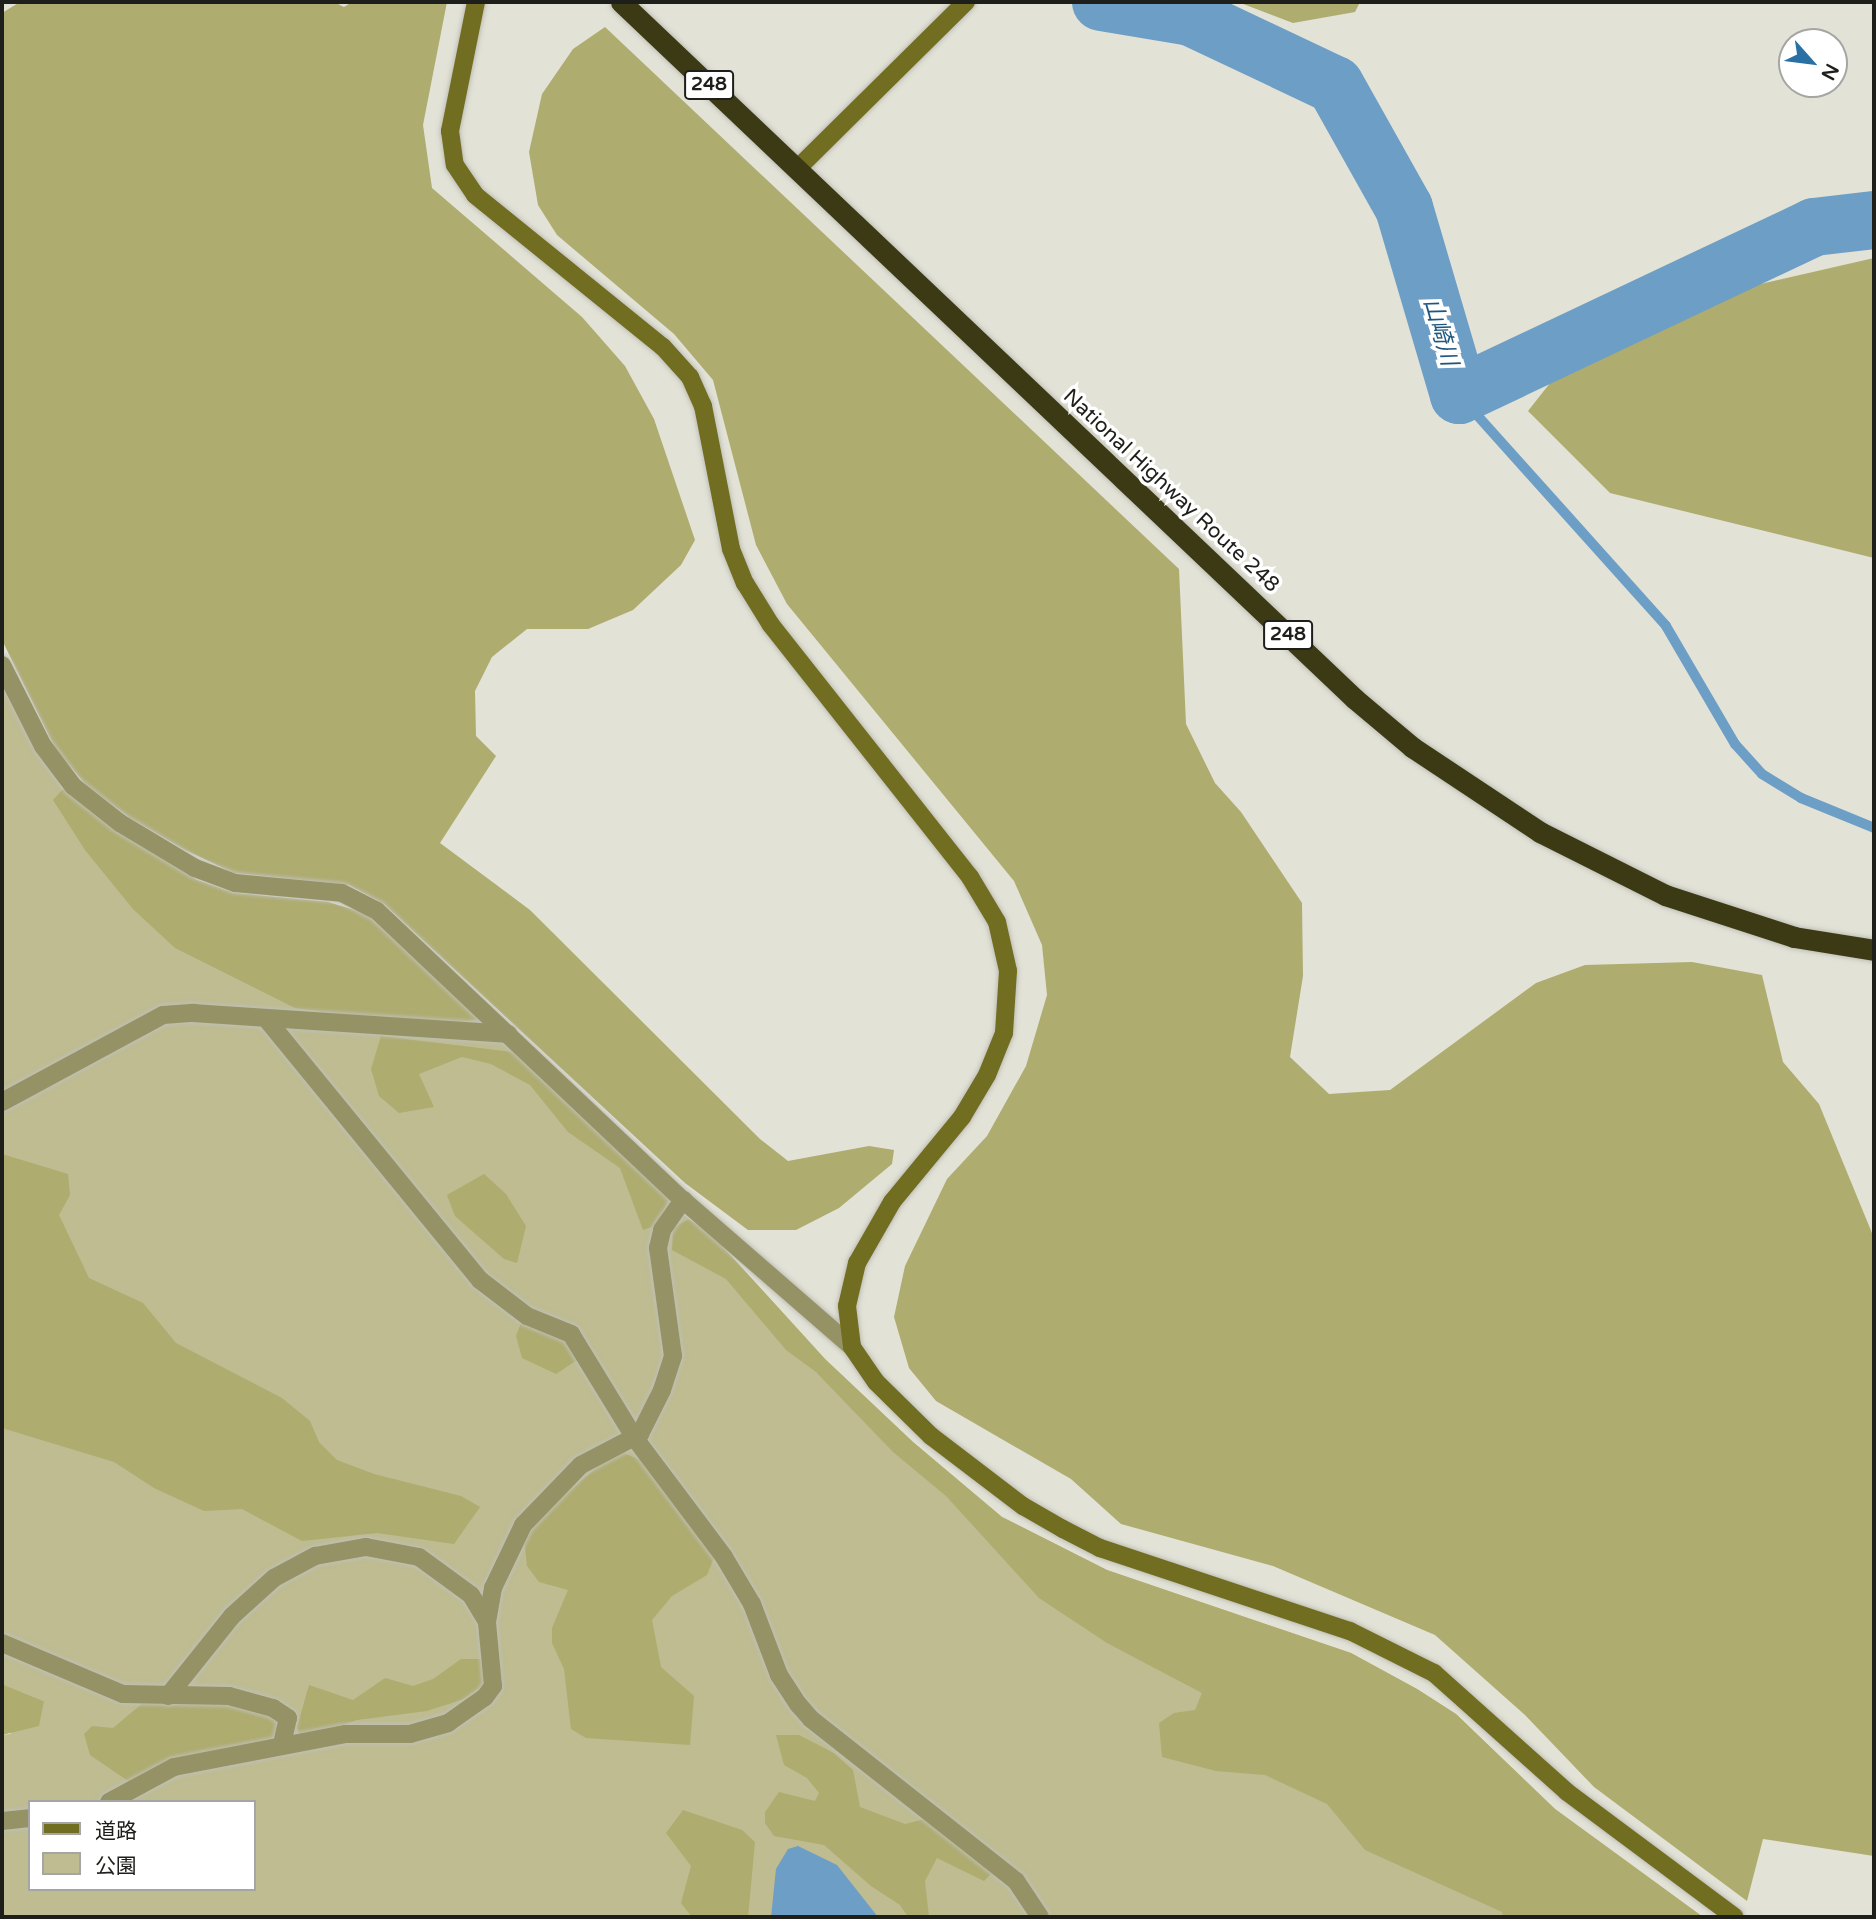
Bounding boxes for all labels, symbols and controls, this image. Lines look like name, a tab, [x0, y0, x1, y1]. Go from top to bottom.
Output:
north arrow	[1778, 28, 1848, 98]
text: N	[1816, 60, 1843, 84]
road number: 248	[683, 69, 735, 100]
water label: 山崎川	[1417, 295, 1463, 369]
street label: National Highway Route 248	[1058, 384, 1284, 598]
road number: 248	[1262, 620, 1314, 650]
legend	[28, 1800, 256, 1891]
text: 道路	[95, 1819, 137, 1844]
text: 公園	[95, 1854, 137, 1879]

